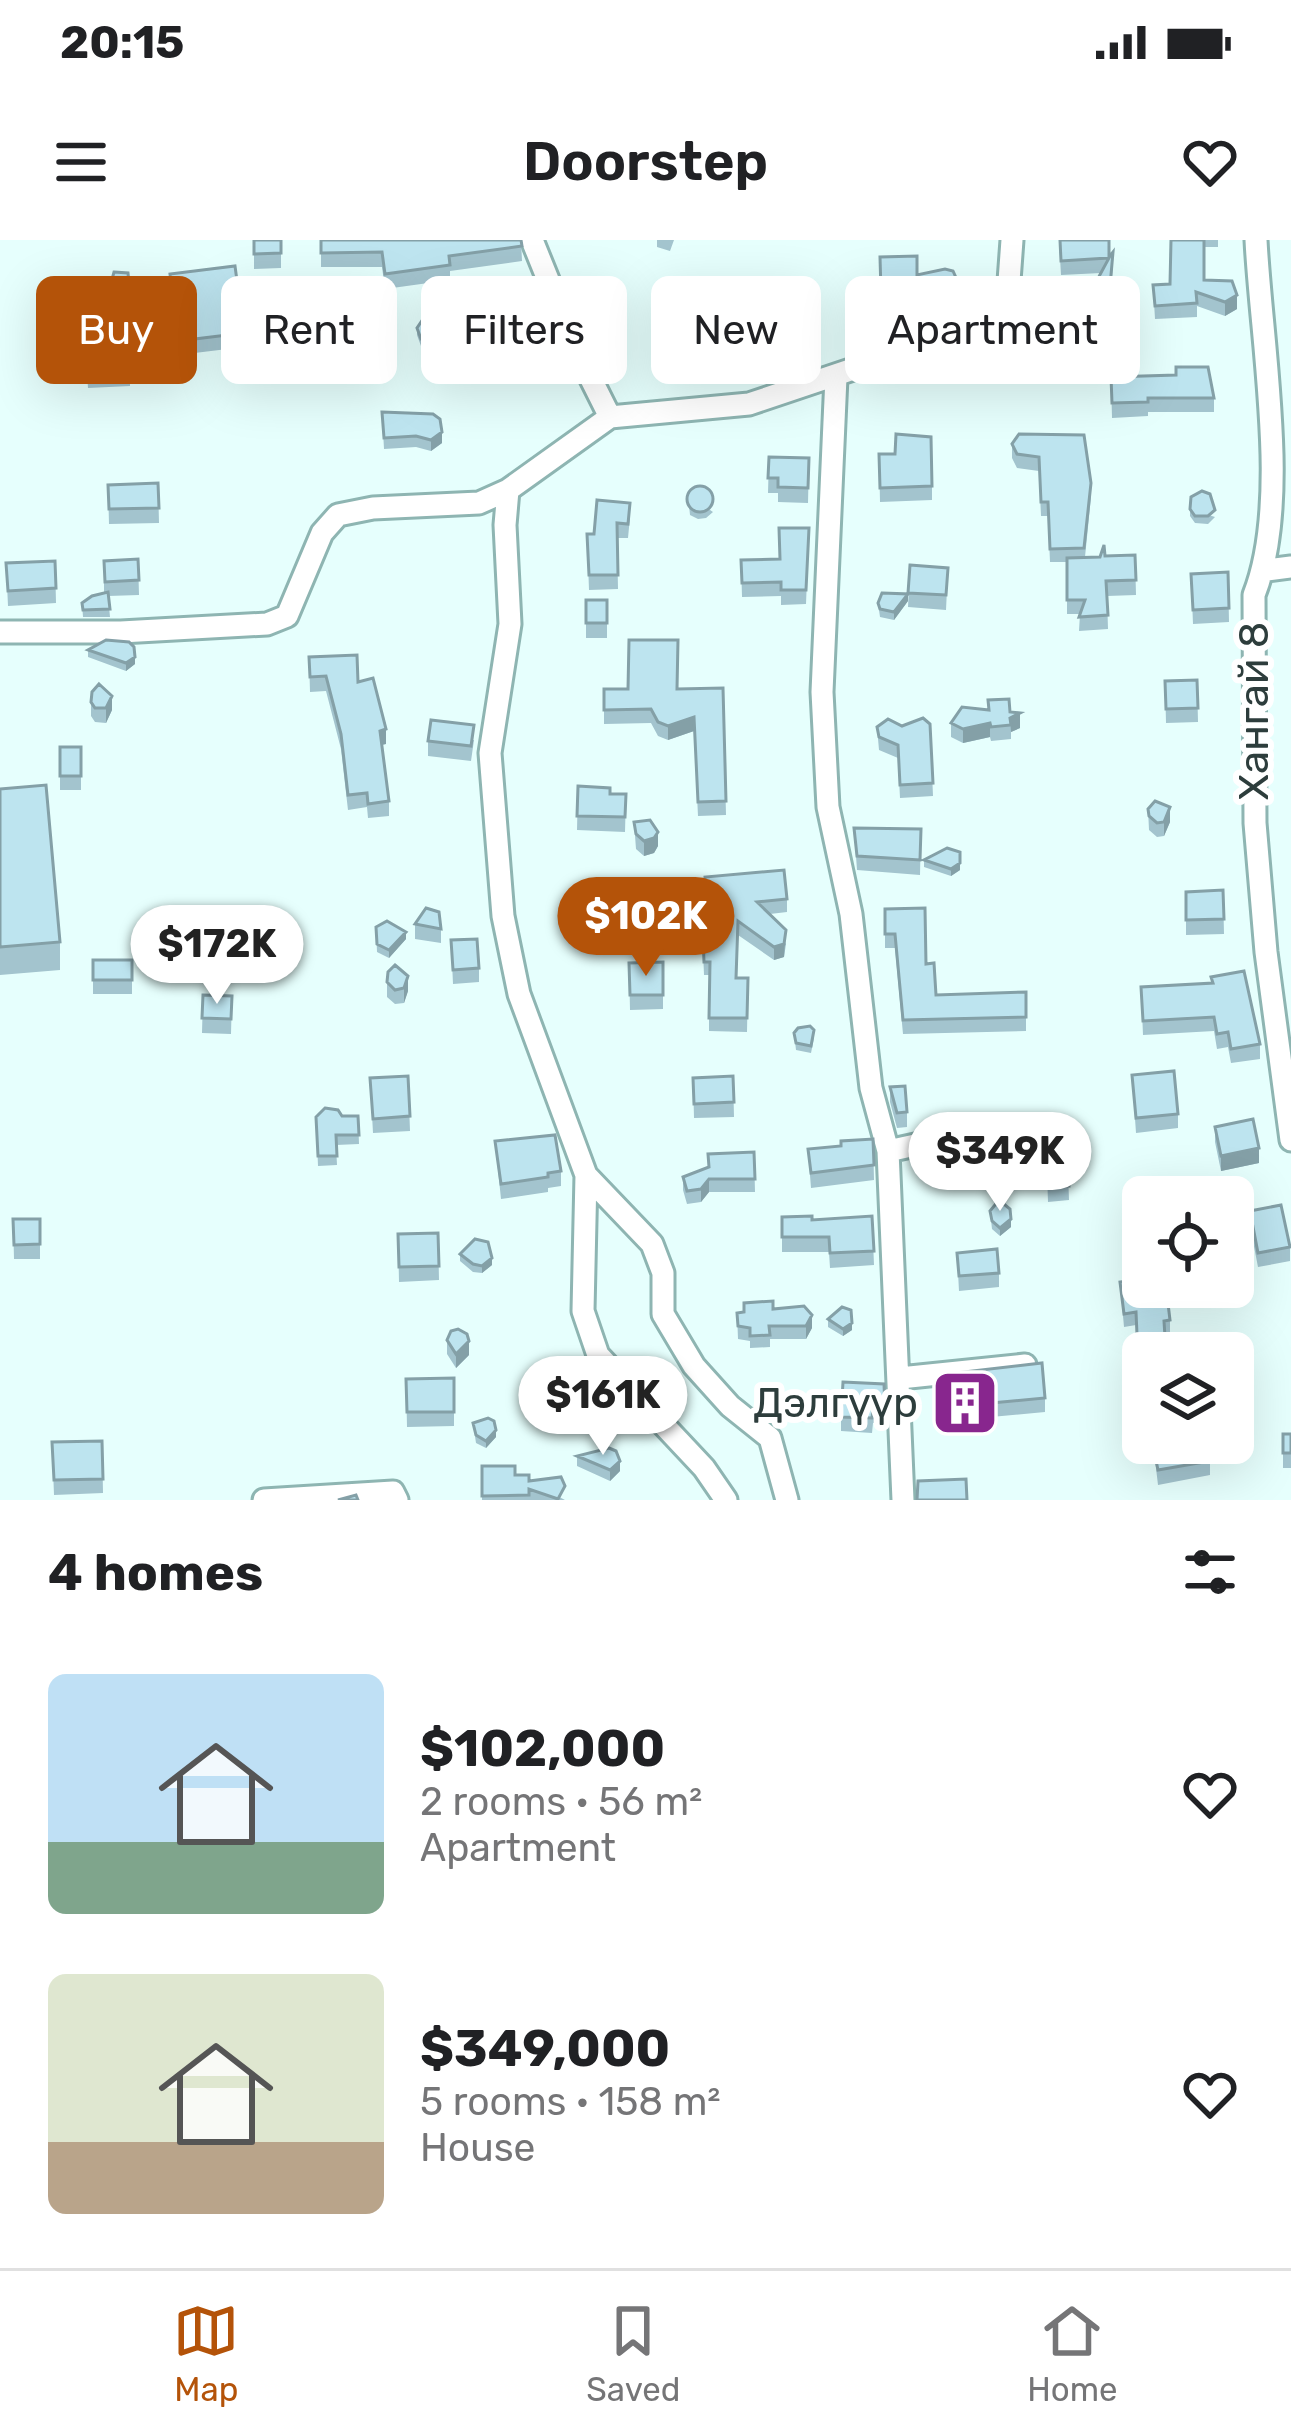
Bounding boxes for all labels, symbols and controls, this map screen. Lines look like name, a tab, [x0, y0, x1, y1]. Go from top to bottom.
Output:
text: 20:15	[60, 16, 184, 69]
icon: menu	[48, 129, 114, 195]
icon: heart	[1177, 129, 1243, 195]
text: Doorstep	[523, 130, 768, 194]
chip: Buy	[36, 276, 197, 384]
chip: Rent	[221, 276, 397, 384]
chip: Filters	[421, 276, 627, 384]
chip: New	[651, 276, 821, 384]
chip: Apartment	[845, 276, 1140, 384]
street label: Хангай 8	[1229, 621, 1279, 801]
pin: $102K	[562, 877, 730, 979]
text: $102K	[584, 893, 708, 939]
pin: $172K	[133, 905, 301, 1007]
text: $172K	[158, 921, 277, 967]
pin: $349K	[916, 1112, 1084, 1214]
text: $349K	[935, 1128, 1065, 1174]
map controls	[1122, 1176, 1254, 1464]
button: locate	[1122, 1176, 1254, 1308]
button: layers	[1122, 1332, 1254, 1464]
pin: $161K	[519, 1356, 687, 1458]
building icon: Дэлгүүр	[930, 1368, 1000, 1438]
text: $161K	[545, 1372, 661, 1418]
place label: Дэлгүүр	[753, 1378, 918, 1428]
icon: filters	[1177, 1539, 1243, 1605]
text: 4 homes	[48, 1542, 263, 1603]
text: $102,000	[420, 1718, 665, 1779]
icon: home	[144, 1722, 288, 1866]
icon: heart	[1177, 1761, 1243, 1827]
text: 2 rooms · 56 m²	[420, 1779, 702, 1825]
text: Apartment	[420, 1825, 616, 1871]
text: $349,000	[420, 2018, 670, 2079]
icon: home	[144, 2022, 288, 2166]
icon: heart	[1177, 2061, 1243, 2127]
text: 5 rooms · 158 m²	[420, 2079, 721, 2125]
text: House	[420, 2125, 535, 2171]
tab: Map	[173, 2298, 239, 2409]
tab: Saved	[586, 2298, 680, 2409]
tab: Home	[1027, 2298, 1118, 2409]

